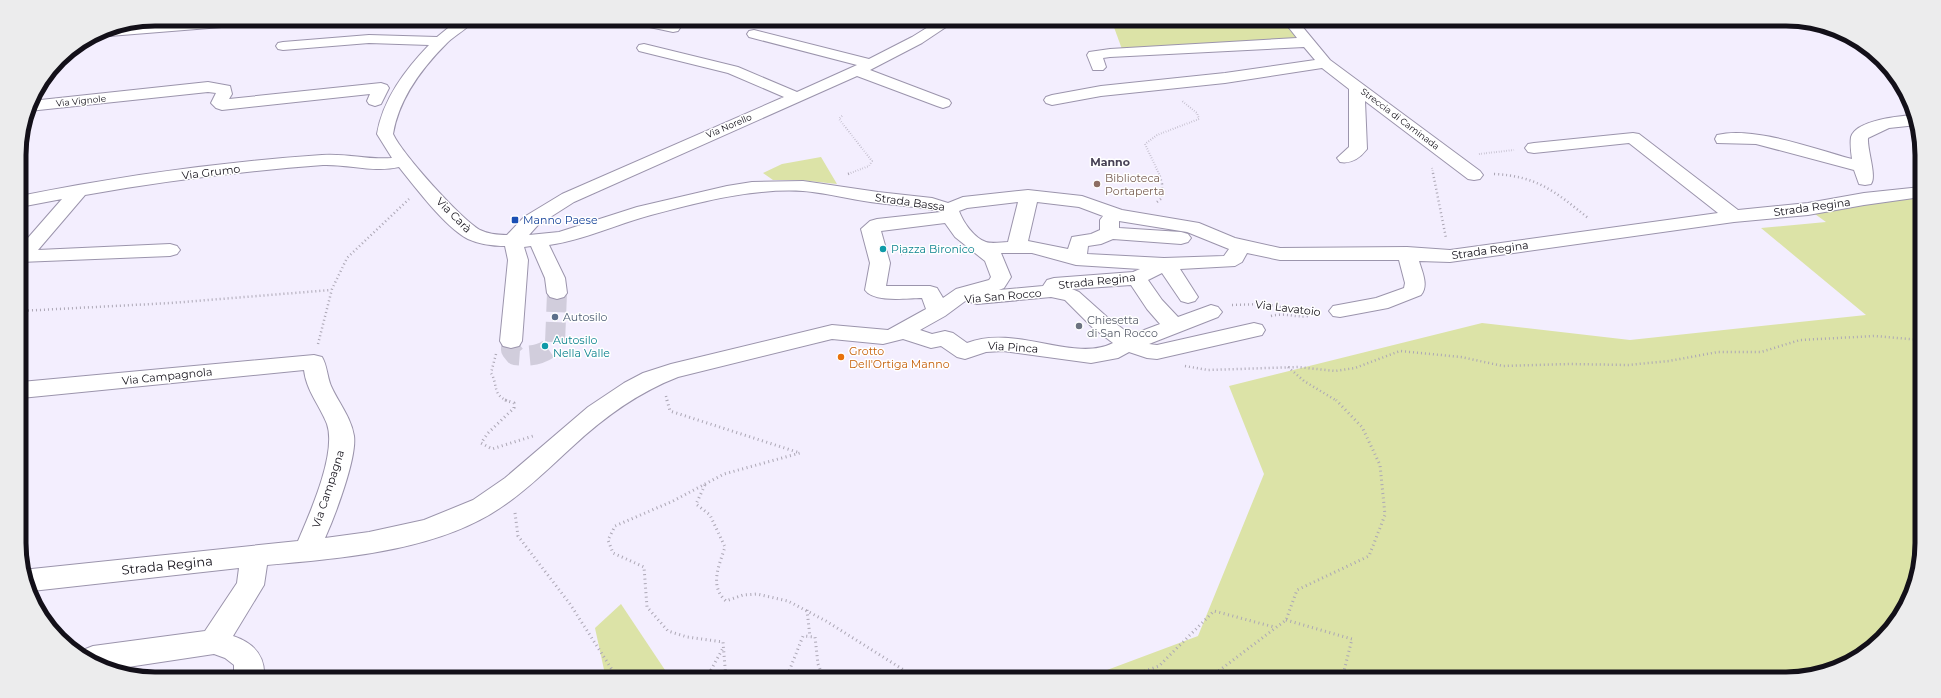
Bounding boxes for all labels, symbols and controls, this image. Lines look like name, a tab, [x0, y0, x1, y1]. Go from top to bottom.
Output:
street label: Streccia di Caminada	[1359, 85, 1442, 152]
street label: Via Vignole	[55, 92, 107, 109]
street label: Via Norello	[704, 111, 754, 140]
district label: Manno	[1090, 155, 1130, 169]
street label: Via Grumo	[181, 161, 241, 183]
place label: Biblioteca Portaperta	[1105, 171, 1164, 198]
marker: Biblioteca Portaperta	[1092, 179, 1102, 189]
street label: Strada Bassa	[874, 190, 946, 214]
street label: Via Carà	[433, 194, 475, 236]
street label: Strada Regina	[1773, 195, 1851, 219]
place label: Manno Paese	[523, 213, 598, 227]
marker: Manno Paese	[510, 215, 520, 225]
street label: Strada Regina	[1451, 238, 1529, 262]
place label: Piazza Bironico	[891, 242, 975, 256]
marker: Piazza Bironico	[878, 244, 888, 254]
street label: Strada Regina	[1058, 270, 1136, 292]
street label: Via San Rocco	[964, 286, 1042, 306]
street label: Via Lavatoio	[1254, 297, 1322, 319]
place label: Autosilo	[563, 310, 608, 324]
marker: Autosilo	[550, 312, 560, 322]
place label: Chiesetta di San Rocco	[1087, 313, 1158, 340]
marker: Chiesetta di San Rocco	[1074, 321, 1084, 331]
place label: Autosilo Nella Valle	[553, 333, 610, 360]
street label: Via Pinca	[987, 338, 1039, 356]
marker: Autosilo Nella Valle	[540, 341, 550, 351]
place label: Grotto Dell'Ortiga Manno	[849, 344, 950, 371]
marker: Grotto Dell'Ortiga Manno	[836, 352, 846, 362]
street label: Via Campagnola	[121, 364, 213, 388]
street label: Via Campagna	[309, 448, 347, 530]
street label: Strada Regina	[121, 552, 213, 578]

